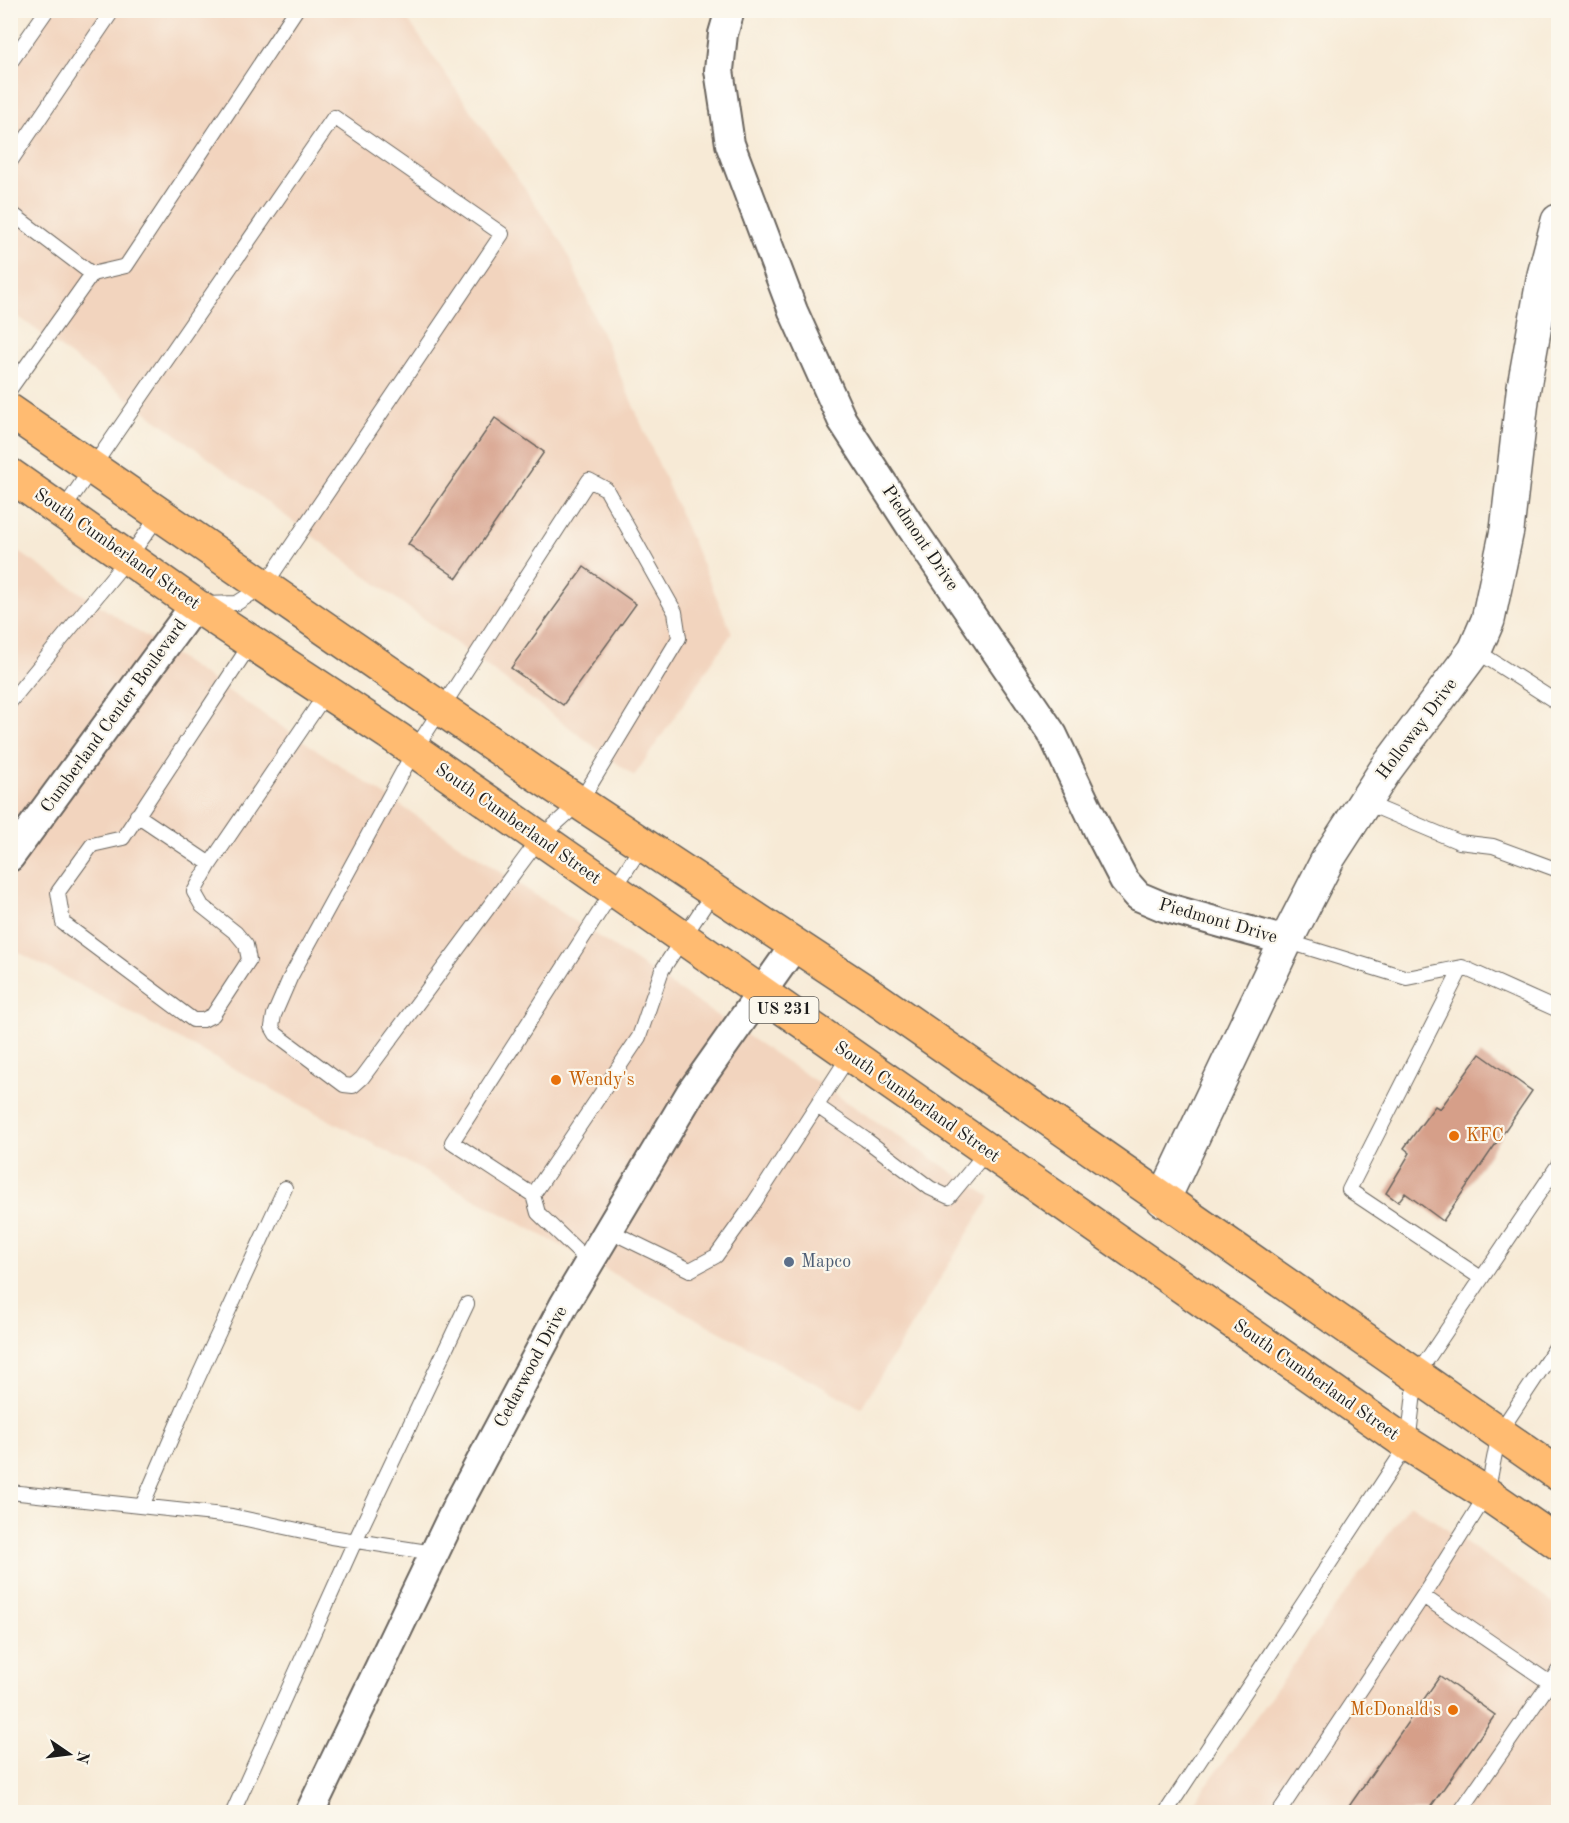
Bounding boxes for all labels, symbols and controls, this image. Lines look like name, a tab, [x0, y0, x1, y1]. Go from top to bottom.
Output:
street label: Piedmont Drive	[878, 482, 962, 594]
street label: South Cumberland Street	[31, 485, 203, 613]
street label: Cumberland Center Boulevard	[38, 616, 190, 816]
street label: Holloway Drive	[1373, 675, 1461, 783]
street label: South Cumberland Street	[432, 760, 604, 888]
street label: Piedmont Drive	[1157, 895, 1279, 947]
road number: US 231	[750, 997, 818, 1023]
street label: South Cumberland Street	[831, 1038, 1003, 1166]
place label: Wendy's	[568, 1071, 635, 1089]
marker: Wendy's	[549, 1073, 563, 1087]
place label: KFC	[1466, 1127, 1504, 1145]
marker: KFC	[1447, 1129, 1461, 1143]
place label: Mapco	[801, 1253, 851, 1271]
marker: Mapco	[782, 1255, 796, 1269]
street label: Cedarwood Drive	[491, 1303, 571, 1431]
street label: South Cumberland Street	[1230, 1316, 1402, 1444]
place label: McDonald's	[1350, 1701, 1441, 1719]
marker: McDonald's	[1446, 1703, 1460, 1717]
north arrow	[39, 1724, 99, 1784]
text: N	[72, 1749, 91, 1766]

